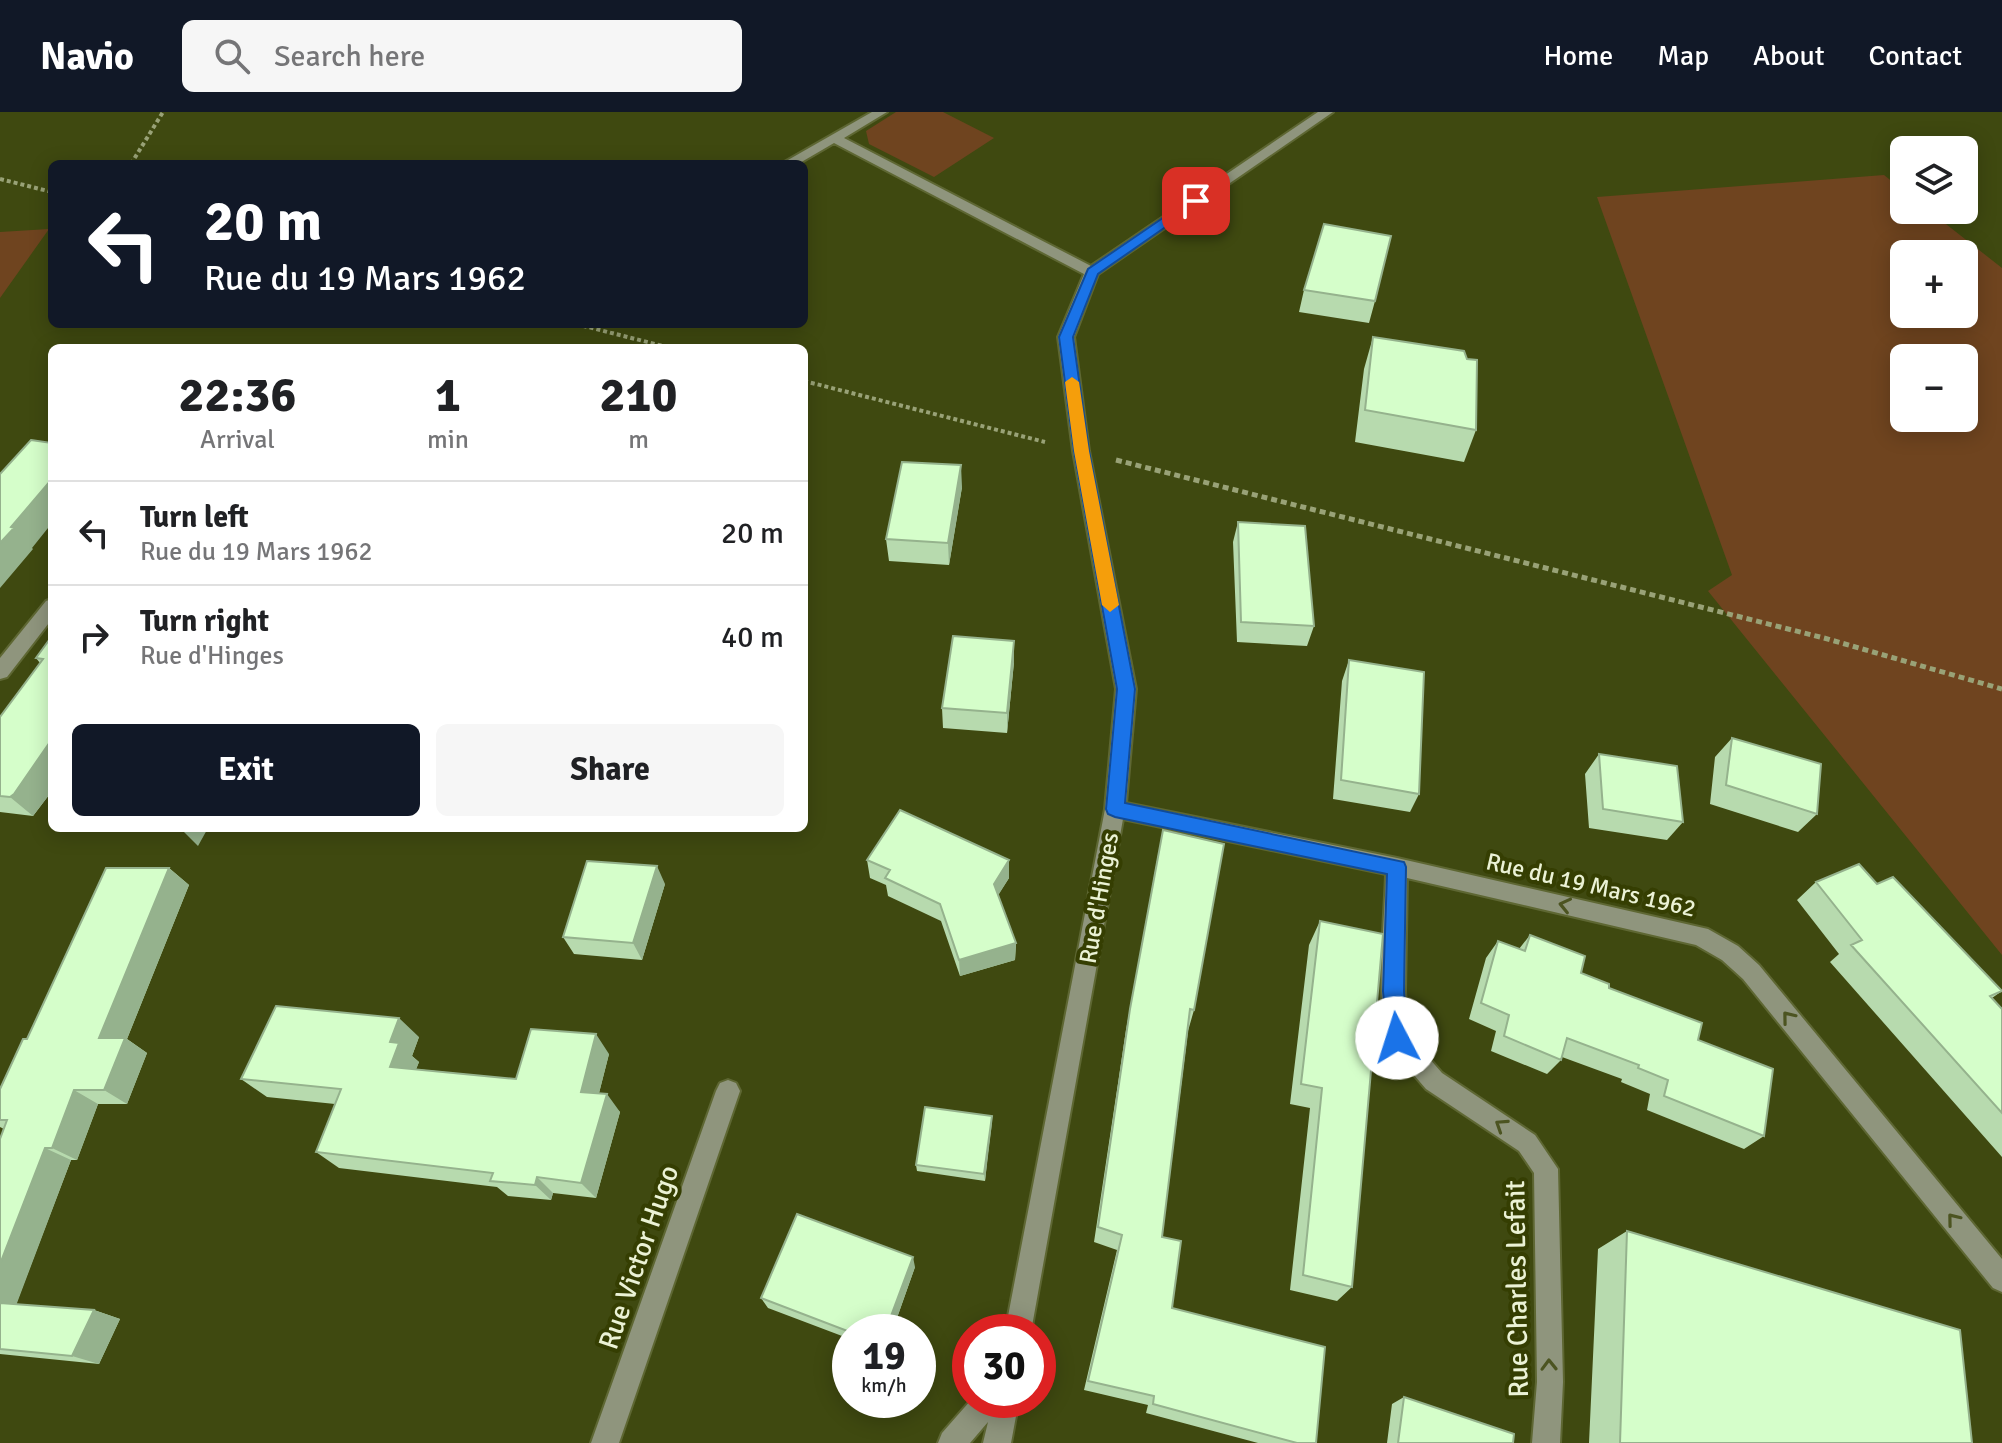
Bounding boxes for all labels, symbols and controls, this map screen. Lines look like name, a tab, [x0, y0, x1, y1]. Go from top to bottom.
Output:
search box	[182, 20, 742, 92]
text: Navio	[40, 33, 134, 80]
icon: search	[210, 34, 254, 78]
text: Search here	[274, 38, 425, 75]
text: Home	[1544, 39, 1613, 73]
text: Map	[1657, 39, 1709, 73]
text: About	[1753, 39, 1825, 73]
text: Contact	[1869, 39, 1962, 73]
map controls	[1890, 136, 1978, 432]
button: layers	[1890, 136, 1978, 224]
pin	[1162, 167, 1230, 235]
icon: arrive	[1174, 179, 1218, 223]
text: 20 m	[204, 187, 322, 256]
icon: left	[72, 192, 176, 296]
button: +	[1890, 240, 1978, 328]
text: Rue du 19 Mars 1962	[204, 256, 526, 301]
button: −	[1890, 344, 1978, 432]
text: 22:36	[179, 366, 296, 425]
text: 1	[435, 366, 461, 425]
text: 210	[600, 366, 677, 425]
text: Arrival	[200, 424, 275, 456]
text: min	[427, 424, 469, 456]
text: m	[628, 424, 649, 456]
text: Turn left	[140, 499, 249, 536]
icon: left	[72, 511, 116, 555]
text: 20 m	[721, 515, 784, 552]
text: Rue du 19 Mars 1962	[140, 536, 372, 568]
text: Turn right	[140, 603, 269, 640]
icon: right	[72, 615, 116, 659]
text: 40 m	[721, 619, 784, 656]
text: Rue d'Hinges	[140, 640, 284, 672]
button: Exit	[72, 724, 420, 816]
button: Share	[436, 724, 784, 816]
street label: Rue d'Hinges	[1073, 830, 1125, 966]
street label: Rue du 19 Mars 1962	[1483, 846, 1699, 924]
one-way arrow	[1559, 897, 1572, 914]
position arrow	[1355, 996, 1439, 1080]
one-way arrow	[1783, 1012, 1798, 1026]
one-way arrow	[1495, 1120, 1509, 1135]
street label: Rue Victor Hugo	[592, 1161, 686, 1354]
street label: Rue Charles Lefait	[1498, 1180, 1536, 1398]
one-way arrow	[1948, 1213, 1963, 1228]
speed limit sign: 30	[952, 1314, 1056, 1418]
text: 19	[862, 1331, 906, 1381]
one-way arrow	[1541, 1358, 1558, 1371]
text: km/h	[861, 1373, 907, 1398]

